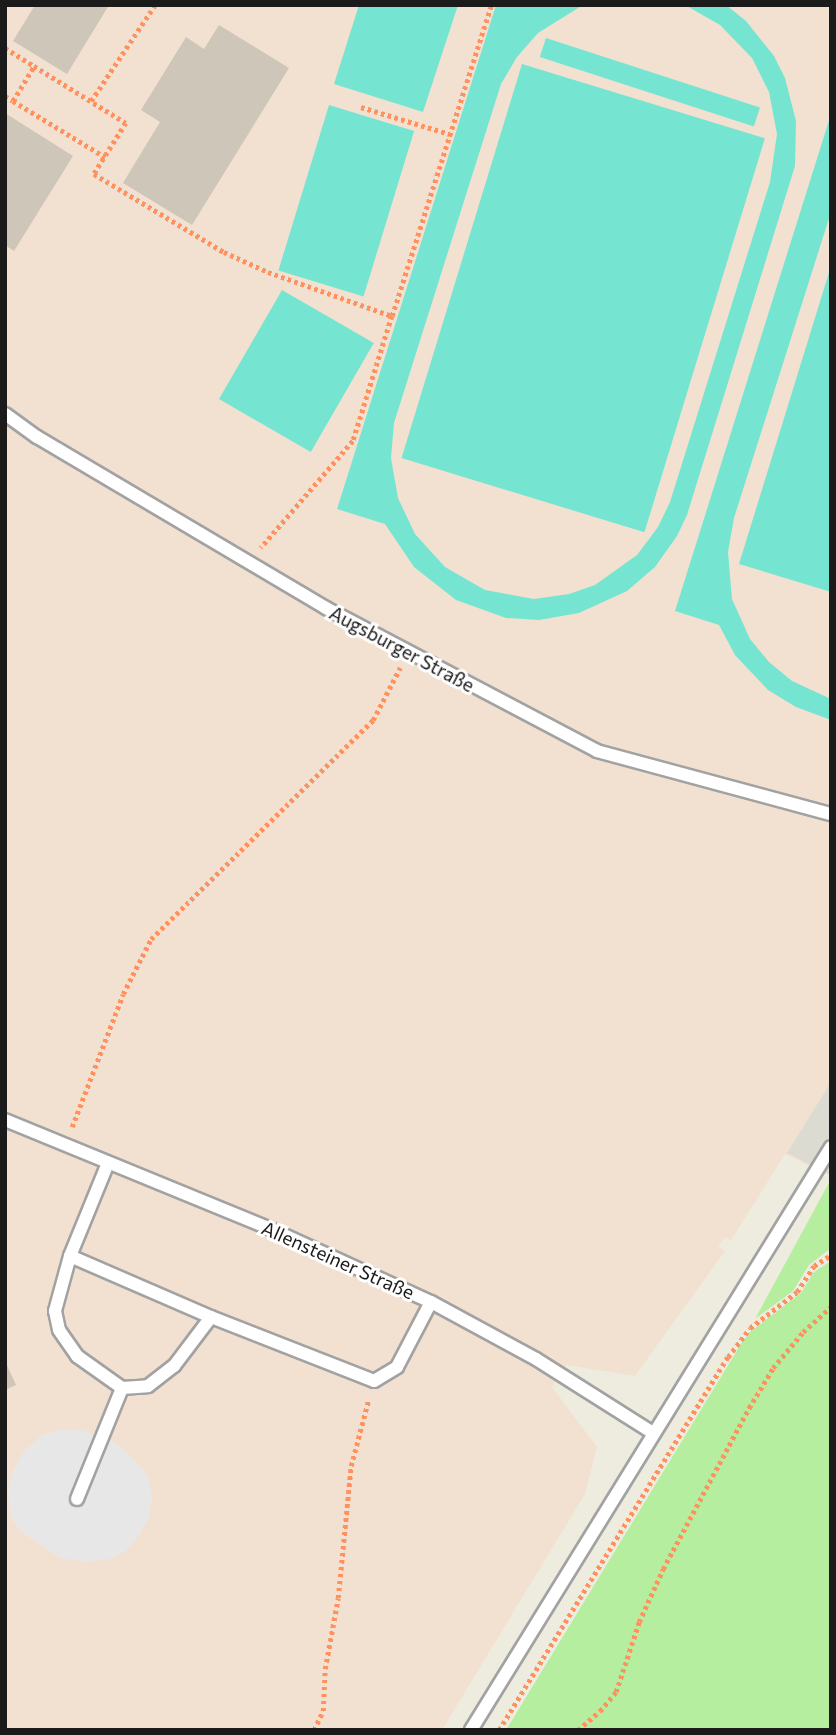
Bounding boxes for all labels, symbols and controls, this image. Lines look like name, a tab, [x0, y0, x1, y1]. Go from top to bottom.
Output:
street label: Augsburger Straße	[326, 601, 478, 697]
street label: Allensteiner Straße	[258, 1216, 418, 1304]

